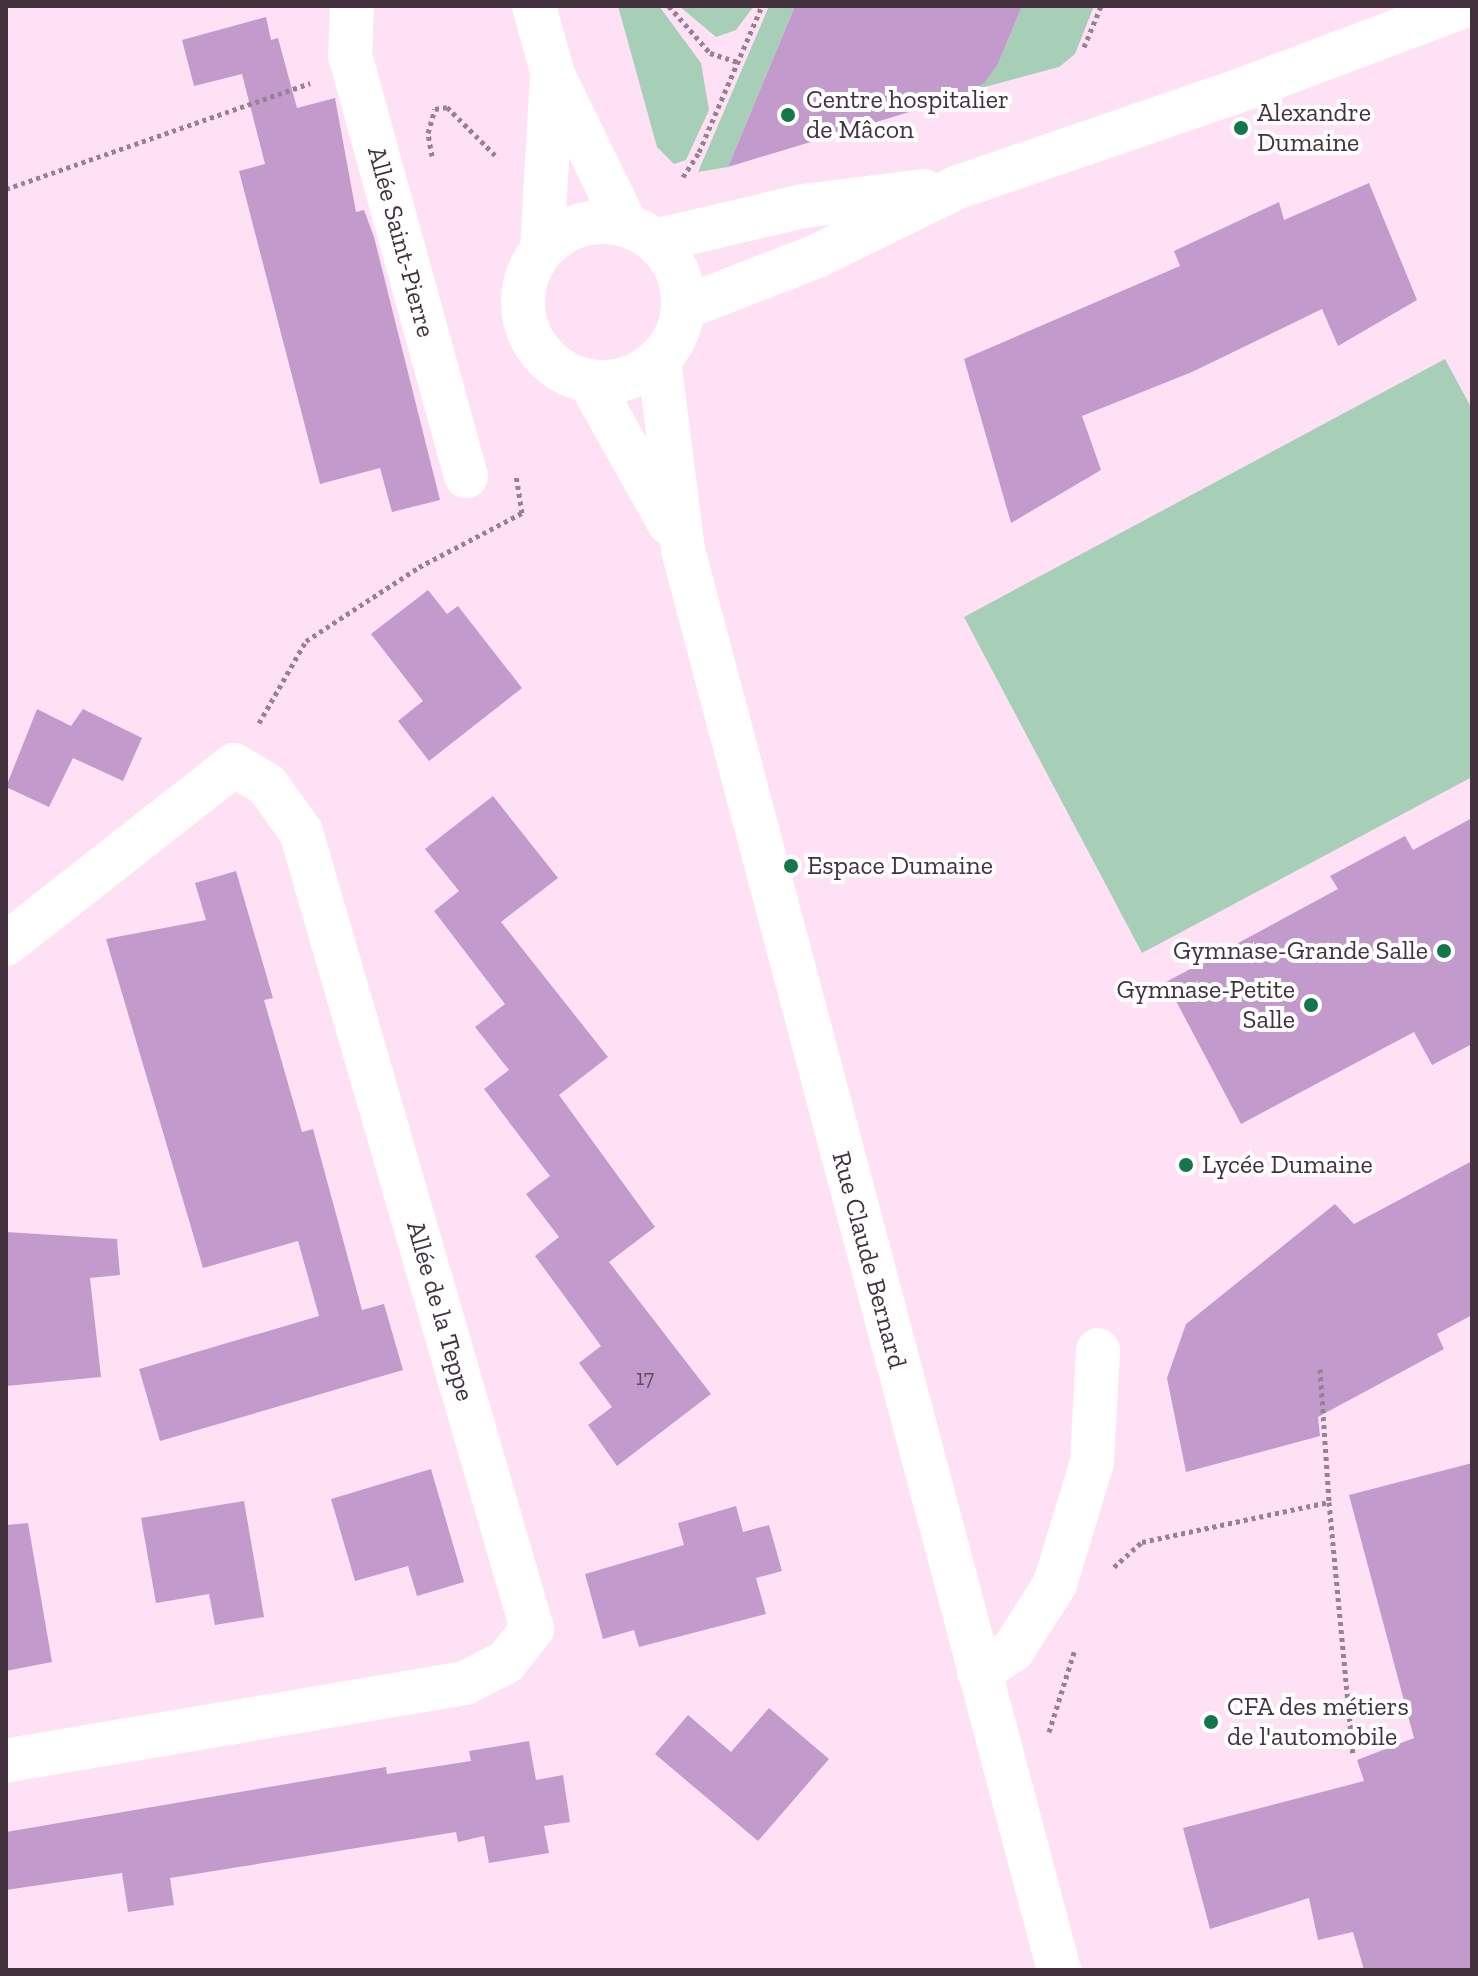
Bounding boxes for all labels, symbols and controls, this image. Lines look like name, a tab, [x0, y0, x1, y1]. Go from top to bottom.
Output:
place label: Centre hospitalier de Mâcon	[806, 84, 1009, 146]
place label: Alexandre Dumaine	[1257, 97, 1371, 158]
marker: Centre hospitalier de Mâcon	[777, 104, 799, 126]
marker: Alexandre Dumaine	[1232, 119, 1250, 137]
street label: Allée Saint-Pierre	[361, 143, 441, 341]
place label: Espace Dumaine	[807, 850, 993, 882]
marker: Espace Dumaine	[782, 857, 800, 875]
place label: Gymnase-Grande Salle	[1173, 935, 1428, 967]
marker: Gymnase-Grande Salle	[1435, 942, 1453, 960]
place label: Gymnase-Petite Salle	[1116, 974, 1295, 1036]
marker: Gymnase-Petite Salle	[1302, 996, 1320, 1014]
street label: Rue Claude Bernard	[825, 1148, 913, 1372]
place label: Lycée Dumaine	[1202, 1149, 1373, 1181]
marker: Lycée Dumaine	[1177, 1156, 1195, 1174]
street label: Allée de la Teppe	[399, 1217, 481, 1405]
house number: 17	[636, 1365, 654, 1391]
place label: CFA des métiers de l'automobile	[1227, 1691, 1410, 1752]
marker: CFA des métiers de l'automobile	[1202, 1713, 1220, 1731]

